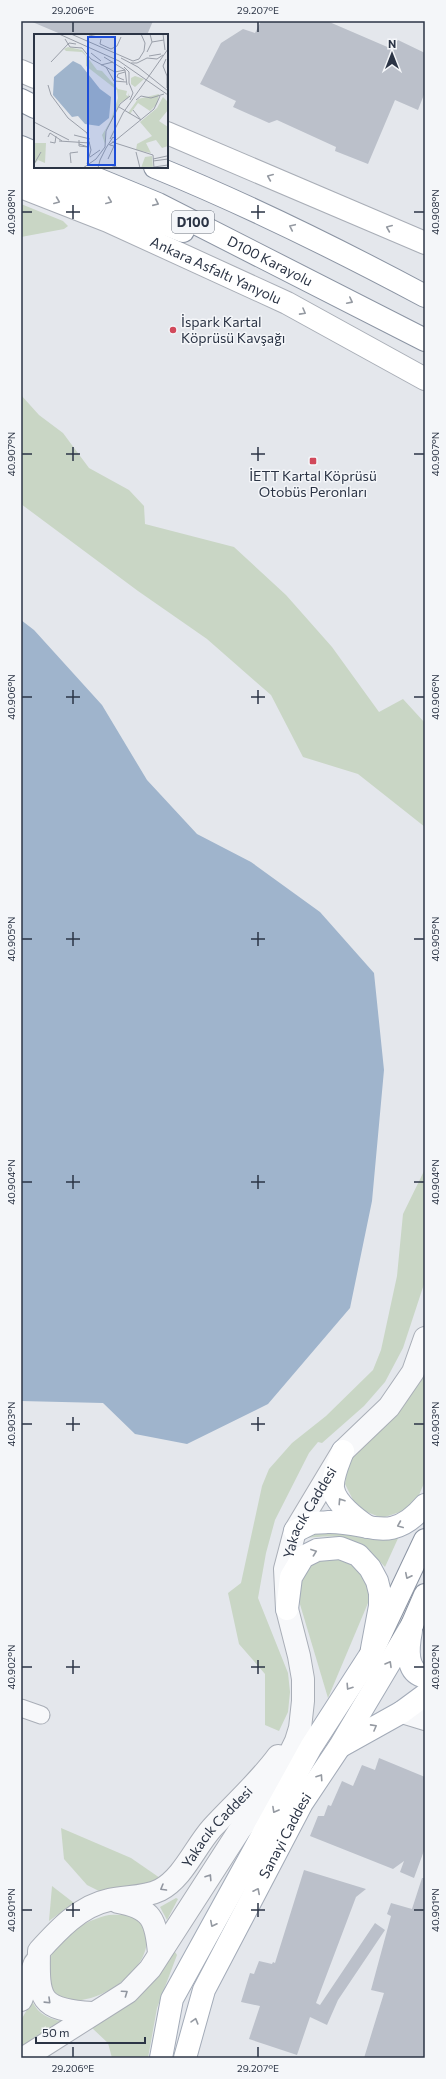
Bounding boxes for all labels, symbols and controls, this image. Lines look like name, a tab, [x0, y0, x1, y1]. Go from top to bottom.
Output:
text: 29.206°E	[52, 4, 94, 16]
text: 29.207°E	[237, 4, 279, 16]
inset map	[34, 34, 168, 168]
north arrow	[372, 34, 412, 74]
text: N	[388, 37, 396, 50]
one-way arrow	[266, 173, 273, 181]
text: 40.908°N	[5, 189, 17, 235]
text: 40.908°N	[429, 189, 441, 235]
one-way arrow	[54, 197, 61, 205]
one-way arrow	[106, 197, 113, 205]
one-way arrow	[153, 199, 160, 207]
road number: D100	[172, 211, 214, 233]
one-way arrow	[288, 224, 296, 232]
one-way arrow	[386, 225, 394, 233]
street label: D100 Karayolu	[225, 232, 316, 289]
street label: Ankara Asfaltı Yanyolu	[148, 233, 284, 307]
one-way arrow	[345, 296, 353, 304]
one-way arrow	[299, 307, 306, 315]
place label: İspark Kartal Köprüsü Kavşağı	[181, 313, 285, 346]
marker: İspark Kartal Köprüsü Kavşağı	[168, 325, 178, 335]
text: 40.907°N	[5, 432, 17, 476]
text: 40.907°N	[429, 432, 441, 476]
marker: İETT Kartal Köprüsü Otobüs Peronları	[308, 456, 318, 466]
place label: İETT Kartal Köprüsü Otobüs Peronları	[249, 467, 377, 500]
text: 40.906°N	[5, 674, 17, 720]
text: 40.906°N	[429, 674, 441, 720]
text: 40.905°N	[5, 916, 17, 962]
text: 40.905°N	[429, 916, 441, 962]
text: 40.904°N	[5, 1159, 17, 1205]
text: 40.904°N	[429, 1159, 441, 1205]
text: 40.903°N	[5, 1401, 17, 1447]
text: 40.903°N	[429, 1401, 441, 1447]
street label: Yakacık Caddesi	[279, 1463, 340, 1560]
one-way arrow	[338, 1498, 346, 1505]
one-way arrow	[397, 1520, 404, 1528]
one-way arrow	[310, 1549, 317, 1557]
one-way arrow	[405, 1571, 413, 1579]
text: 40.902°N	[5, 1645, 17, 1689]
text: 40.902°N	[429, 1645, 441, 1689]
one-way arrow	[384, 1661, 391, 1668]
one-way arrow	[347, 1682, 354, 1689]
one-way arrow	[370, 1725, 378, 1732]
one-way arrow	[315, 1774, 323, 1781]
street label: Yakacık Caddesi	[178, 1783, 256, 1871]
street label: Sanayi Caddesi	[255, 1789, 315, 1881]
one-way arrow	[273, 1806, 280, 1813]
one-way arrow	[204, 1874, 212, 1881]
one-way arrow	[160, 1883, 167, 1891]
text: 40.901°N	[5, 1888, 17, 1932]
one-way arrow	[252, 1888, 260, 1895]
text: 40.901°N	[429, 1888, 441, 1932]
one-way arrow	[211, 1920, 218, 1927]
one-way arrow	[121, 1991, 128, 1998]
one-way arrow	[43, 1996, 51, 2003]
one-way arrow	[191, 2017, 199, 2024]
scale bar	[36, 2019, 145, 2045]
text: 50 m	[42, 2025, 70, 2039]
text: 29.206°E	[52, 2062, 94, 2074]
text: 29.207°E	[237, 2062, 279, 2074]

